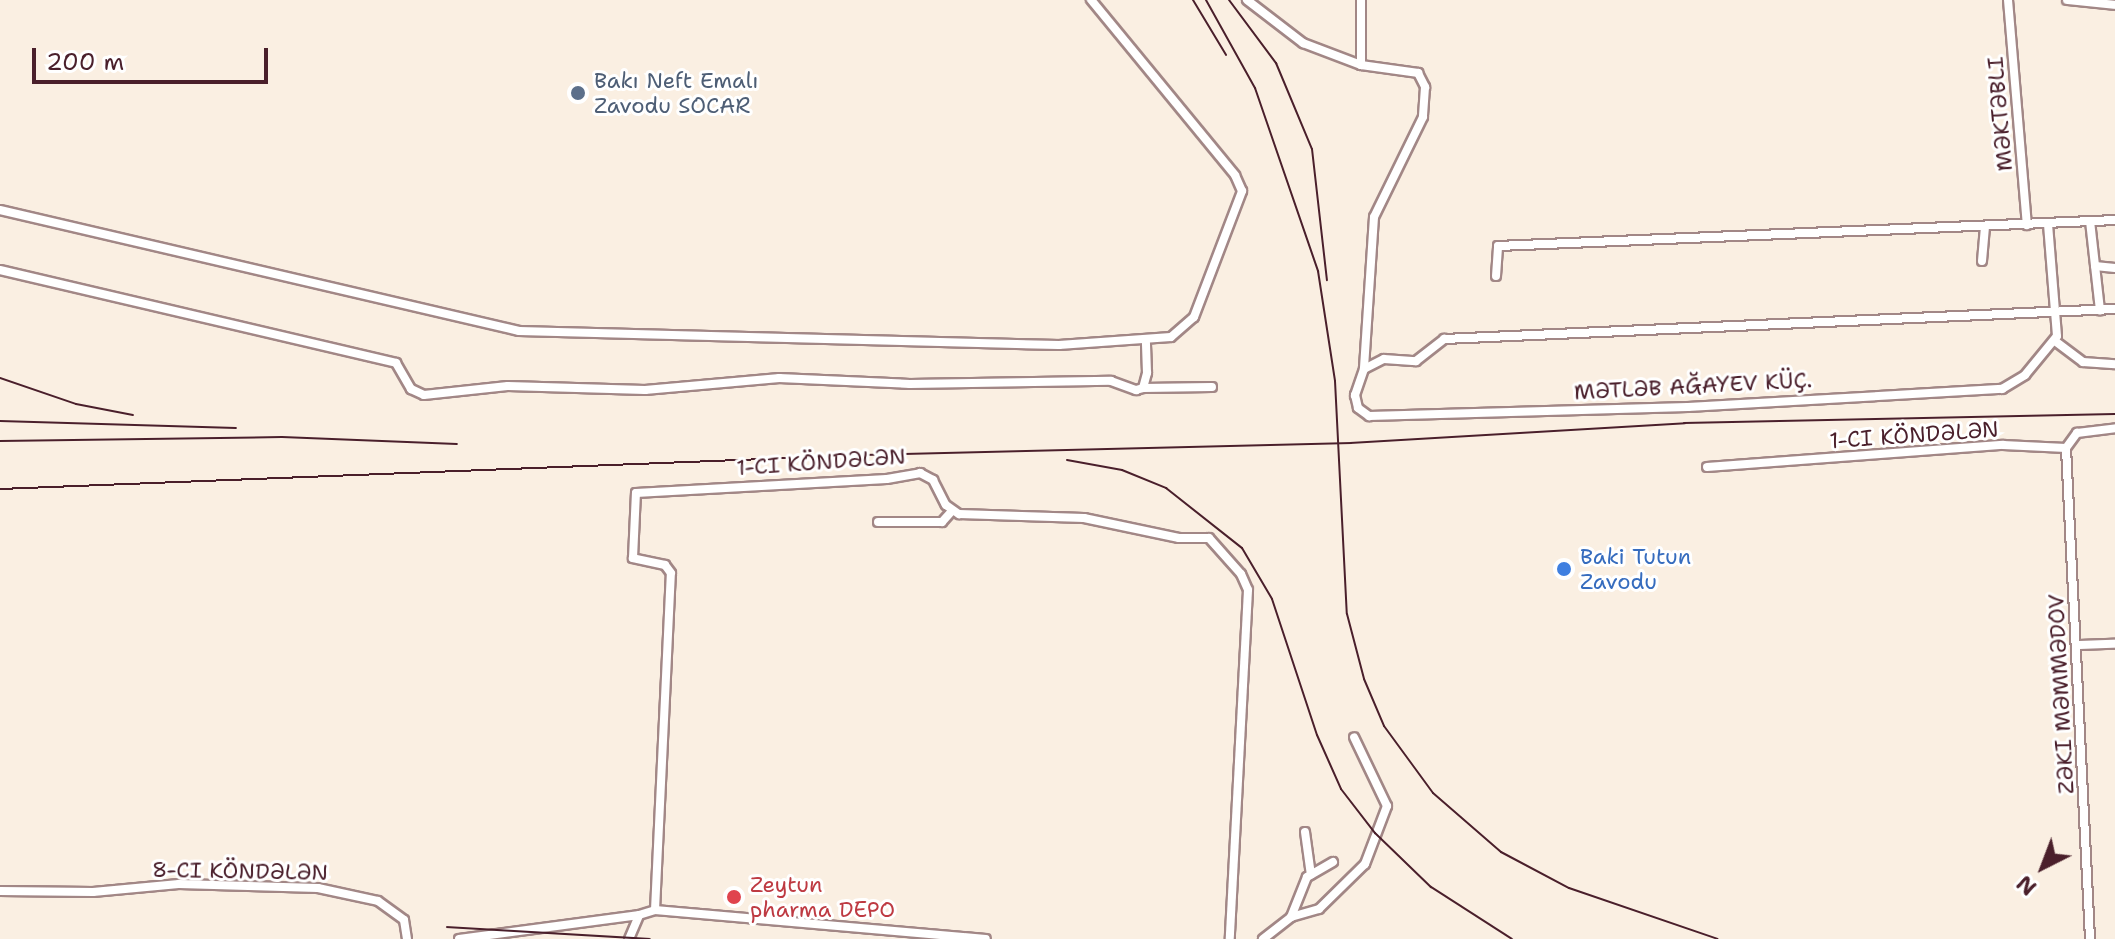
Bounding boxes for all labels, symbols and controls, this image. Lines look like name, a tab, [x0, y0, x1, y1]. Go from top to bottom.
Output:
scale bar	[36, 32, 272, 82]
text: 200 m	[46, 46, 124, 78]
street label: MƏKTƏBLI	[1982, 56, 2018, 172]
place label: Bakı Neft Emalı Zavodu SOCAR	[594, 67, 758, 118]
marker: Bakı Neft Emalı Zavodu SOCAR	[569, 84, 587, 102]
street label: MƏTLƏB AĞAYEV KÜÇ.	[1573, 367, 1813, 405]
street label: 1-CI KÖNDƏLƏN	[1829, 416, 1999, 454]
street label: 1-CI KÖNDƏLƏN	[736, 443, 906, 481]
place label: Baki Tutun Zavodu	[1580, 543, 1691, 594]
marker: Baki Tutun Zavodu	[1555, 560, 1573, 578]
street label: ZƏKI MƏMMƏDOV	[2043, 593, 2079, 795]
north arrow	[2003, 827, 2083, 907]
street label: 8-CI KÖNDƏLƏN	[152, 856, 328, 886]
text: N	[2010, 869, 2043, 902]
place label: Zeytun pharma DEPO	[750, 871, 895, 922]
marker: Zeytun pharma DEPO	[725, 888, 743, 906]

